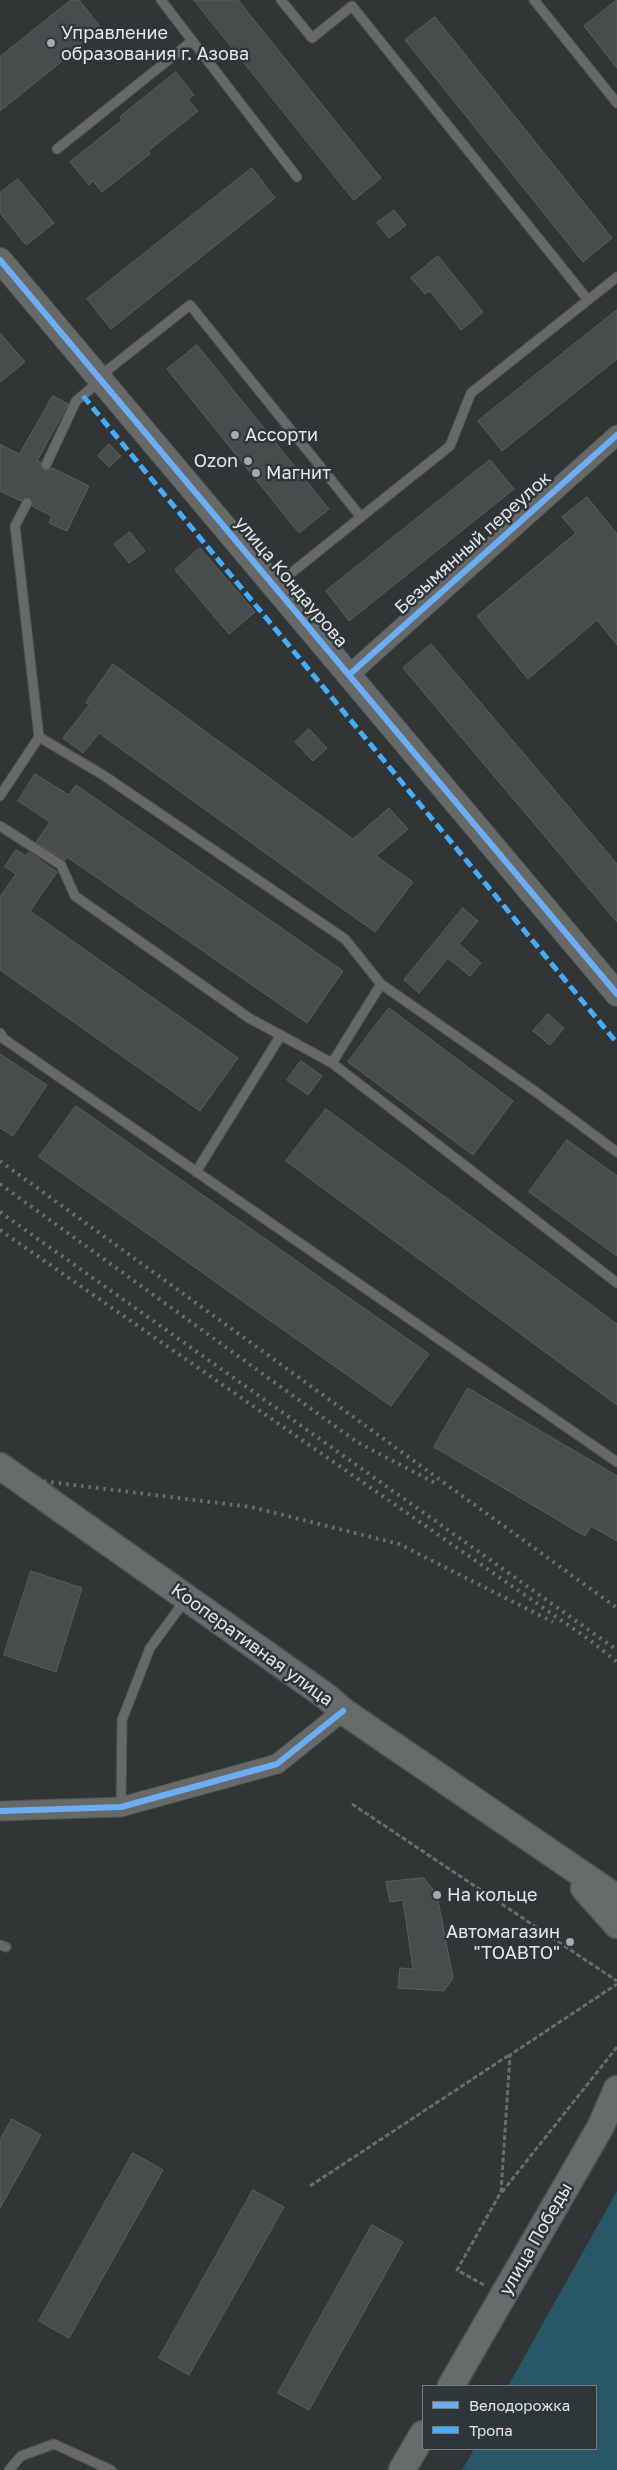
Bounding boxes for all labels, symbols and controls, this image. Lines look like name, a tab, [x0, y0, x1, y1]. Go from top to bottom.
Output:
place label: Управление образования г. Азова	[61, 22, 249, 64]
marker: Управление образования г. Азова	[45, 37, 57, 49]
place label: Ассорти	[245, 424, 318, 446]
marker: Ассорти	[229, 429, 241, 441]
place label: Ozon	[194, 450, 238, 472]
marker: Ozon	[242, 455, 254, 467]
place label: Магнит	[266, 462, 331, 484]
marker: Магнит	[250, 467, 262, 479]
street label: Безымянный переулок	[390, 467, 556, 619]
street label: улица Кондаурова	[230, 512, 352, 652]
street label: Кооперативная улица	[167, 1579, 337, 1711]
place label: На кольце	[447, 1884, 538, 1906]
marker: На кольце	[431, 1889, 443, 1901]
place label: Автомагазин "ТОАВТО"	[446, 1921, 560, 1964]
marker: Автомагазин "ТОАВТО"	[564, 1936, 576, 1948]
street label: улица Победы	[495, 2179, 577, 2299]
legend	[422, 2385, 597, 2450]
text: Велодорожка	[469, 2396, 570, 2414]
text: Тропа	[469, 2421, 513, 2439]

